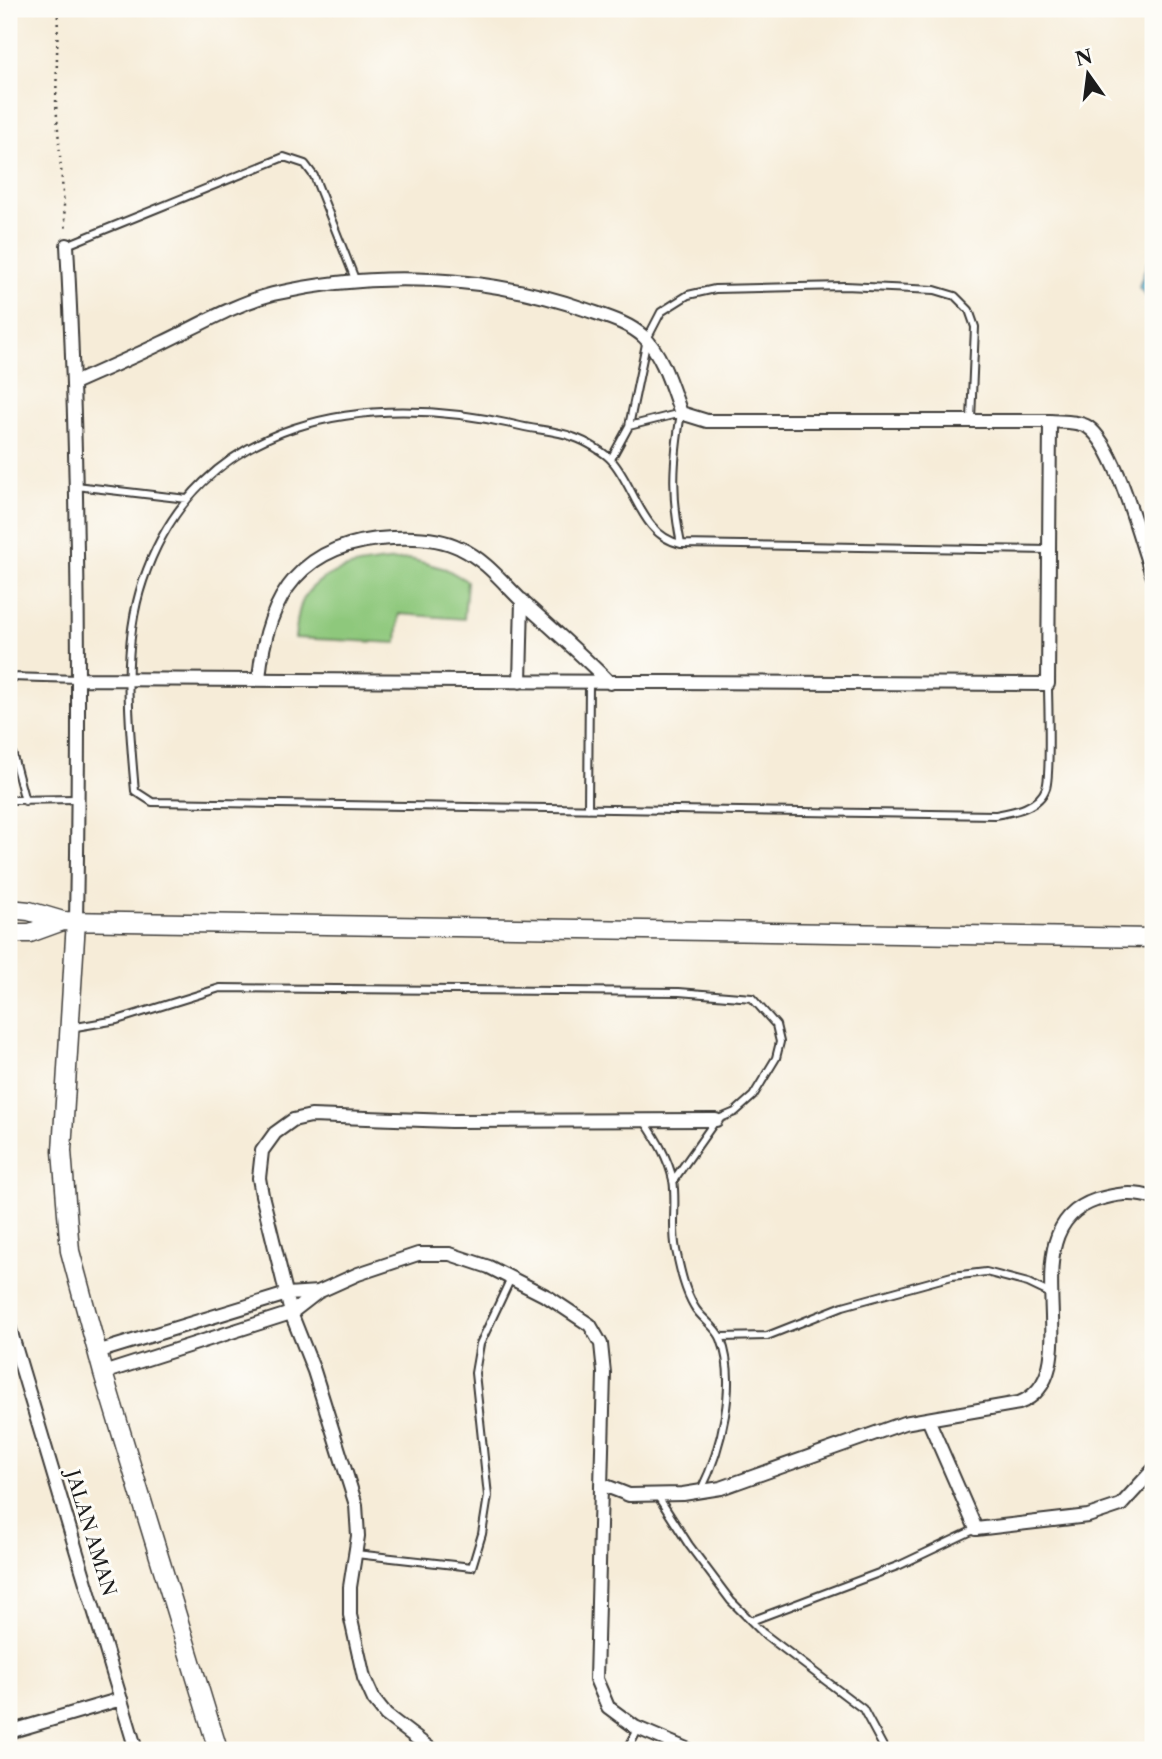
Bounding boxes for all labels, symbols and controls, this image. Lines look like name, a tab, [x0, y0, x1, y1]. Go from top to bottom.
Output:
north arrow	[1054, 38, 1124, 108]
text: N	[1073, 45, 1095, 71]
street label: JALAN AMAN	[60, 1464, 121, 1599]

